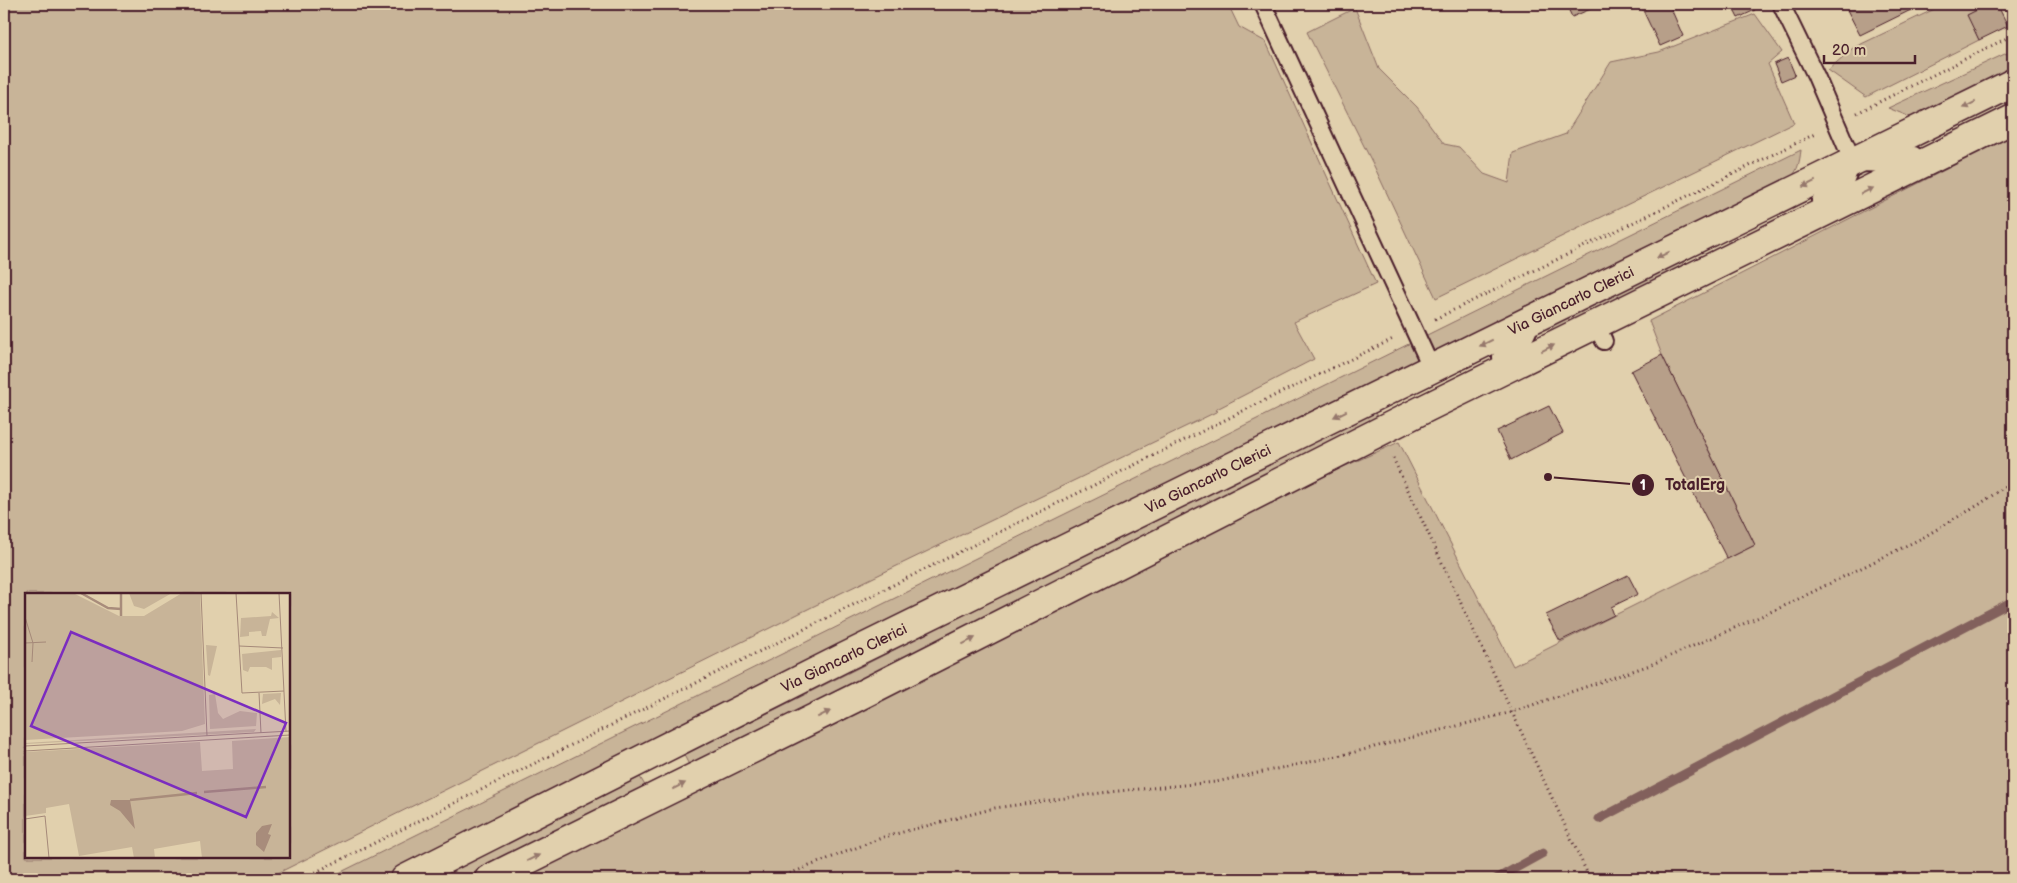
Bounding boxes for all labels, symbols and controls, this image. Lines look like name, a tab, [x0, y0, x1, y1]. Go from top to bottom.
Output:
scale bar	[1824, 32, 1916, 64]
text: 20 m	[1832, 41, 1866, 60]
one-way arrow	[1962, 101, 1977, 109]
one-way arrow	[1802, 180, 1816, 188]
one-way arrow	[1860, 187, 1874, 195]
one-way arrow	[1656, 251, 1671, 259]
street label: Via Giancarlo Clerici	[1505, 263, 1637, 340]
one-way arrow	[1479, 339, 1493, 347]
one-way arrow	[1541, 344, 1556, 352]
one-way arrow	[1333, 410, 1347, 418]
street label: Via Giancarlo Clerici	[1142, 441, 1274, 518]
callout: TotalErg	[1630, 469, 1736, 500]
text: 1	[1640, 476, 1646, 495]
text: TotalErg	[1665, 476, 1725, 495]
inset map	[25, 593, 290, 858]
street label: Via Giancarlo Clerici	[778, 620, 910, 697]
one-way arrow	[962, 637, 977, 645]
one-way arrow	[817, 710, 831, 718]
one-way arrow	[671, 782, 686, 790]
one-way arrow	[526, 854, 540, 862]

